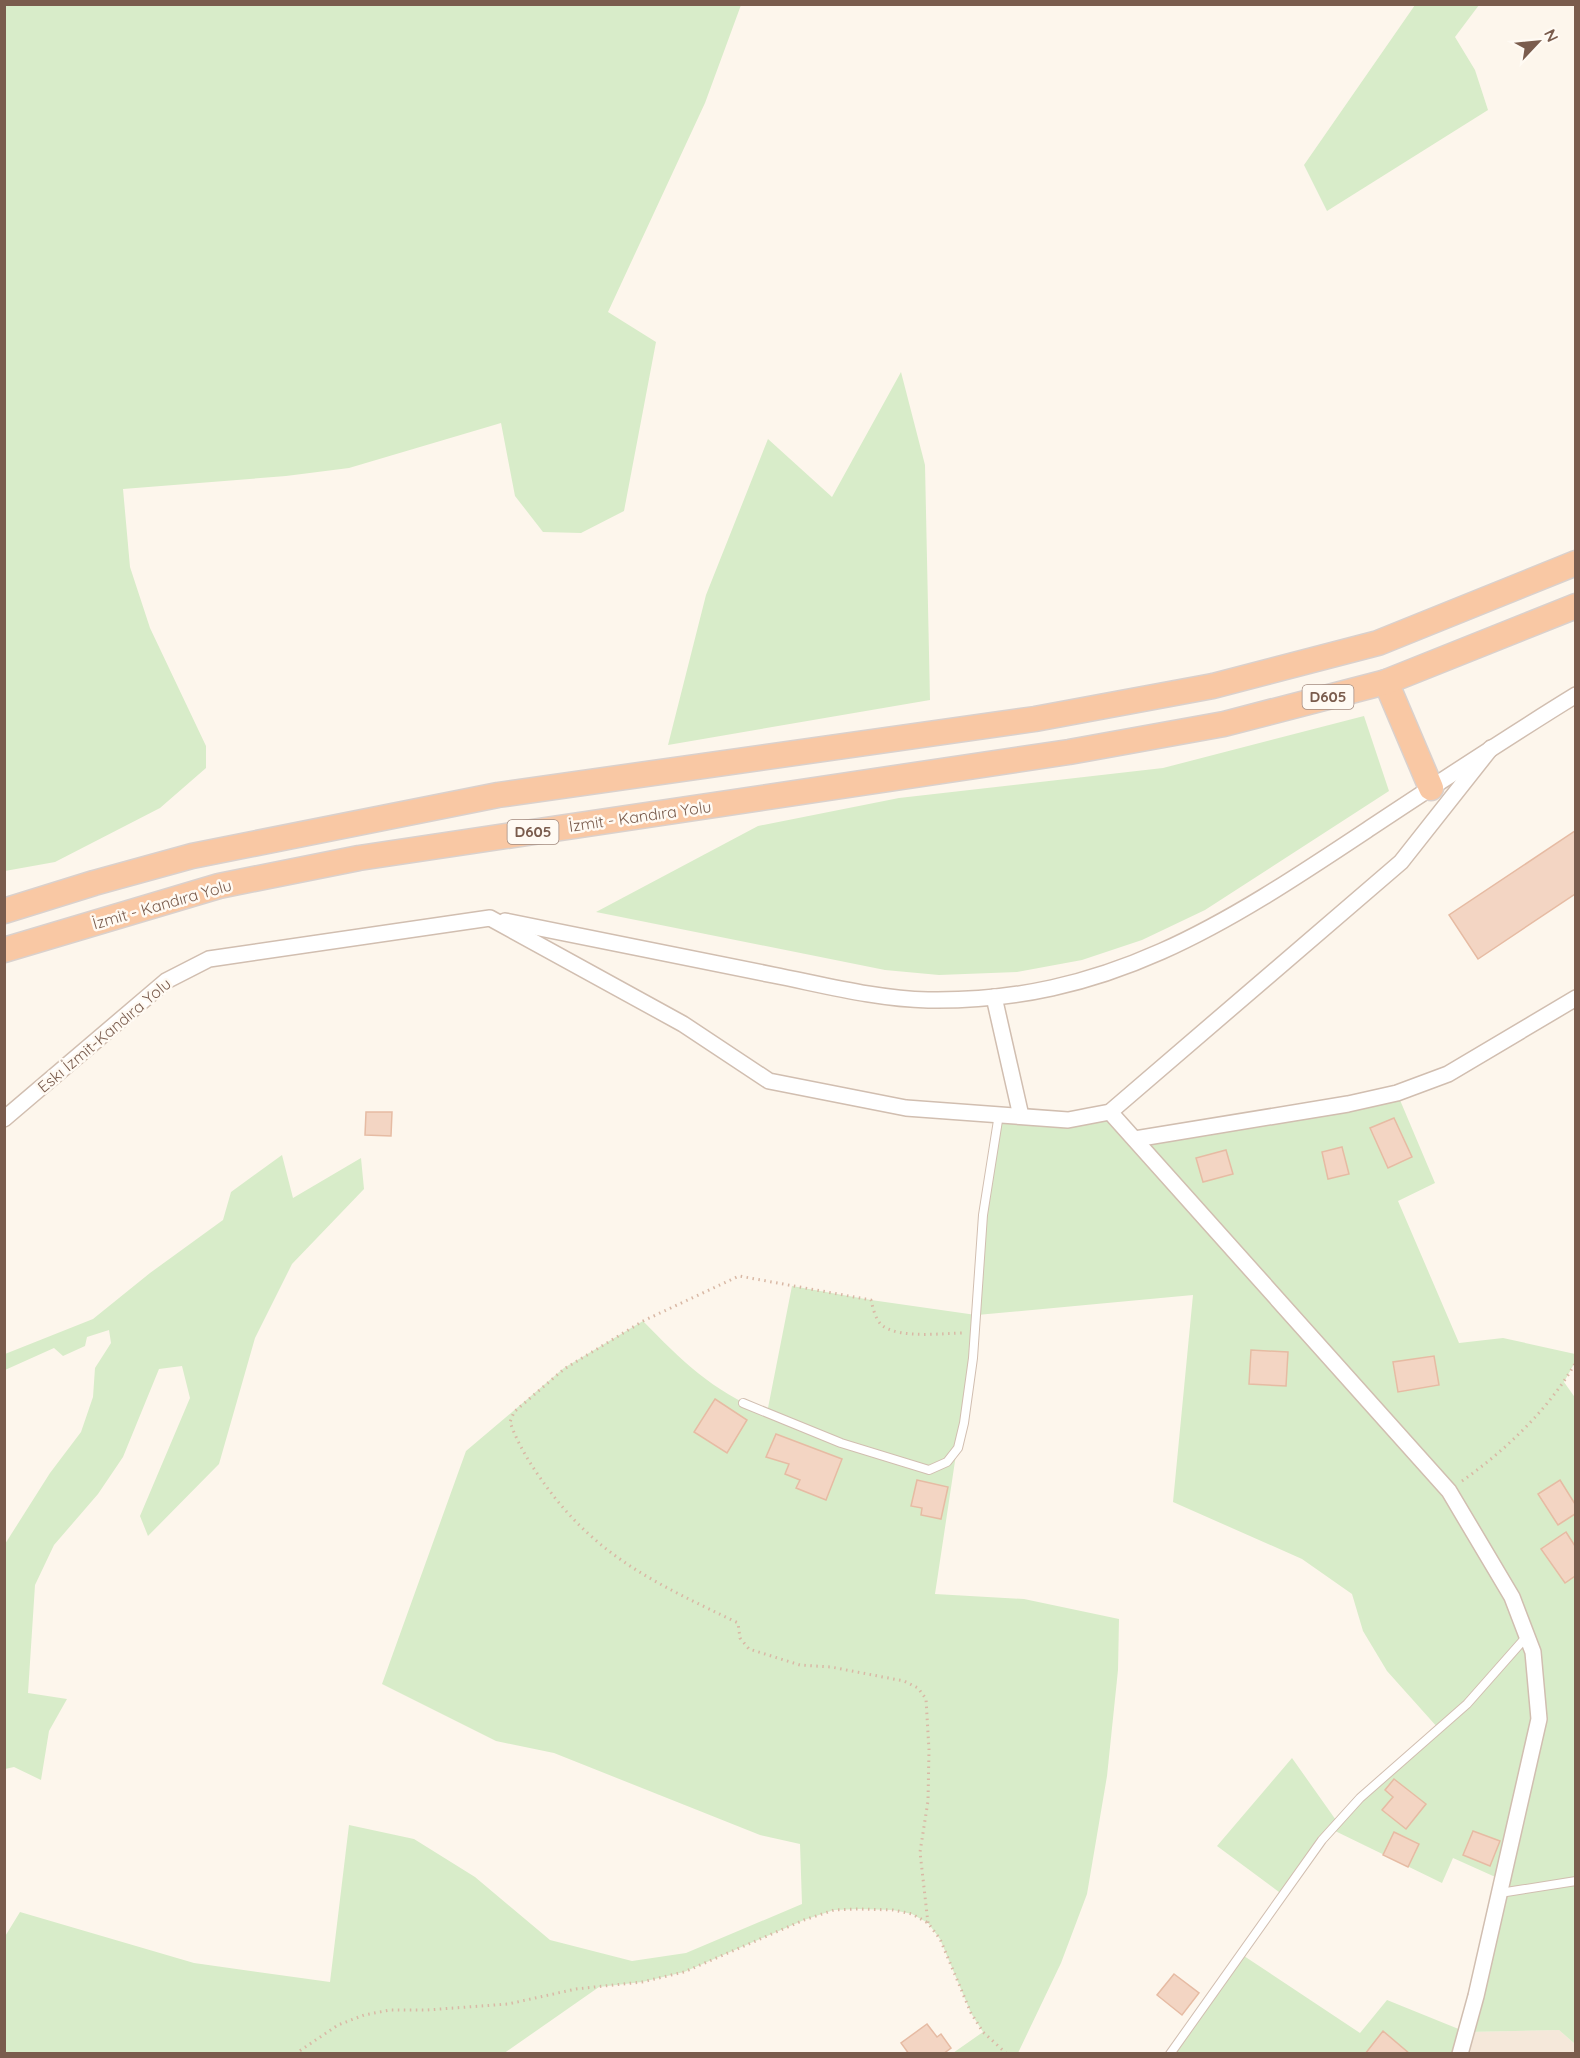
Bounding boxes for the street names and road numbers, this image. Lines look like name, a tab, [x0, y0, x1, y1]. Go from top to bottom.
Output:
road number: D605	[1302, 685, 1354, 709]
street label: İzmit - Kandıra Yolu	[567, 796, 713, 836]
road number: D605	[508, 820, 558, 844]
street label: İzmit - Kandıra Yolu	[90, 875, 234, 933]
street label: Eskı İzmit-Kandıra Yolu	[33, 973, 175, 1097]

